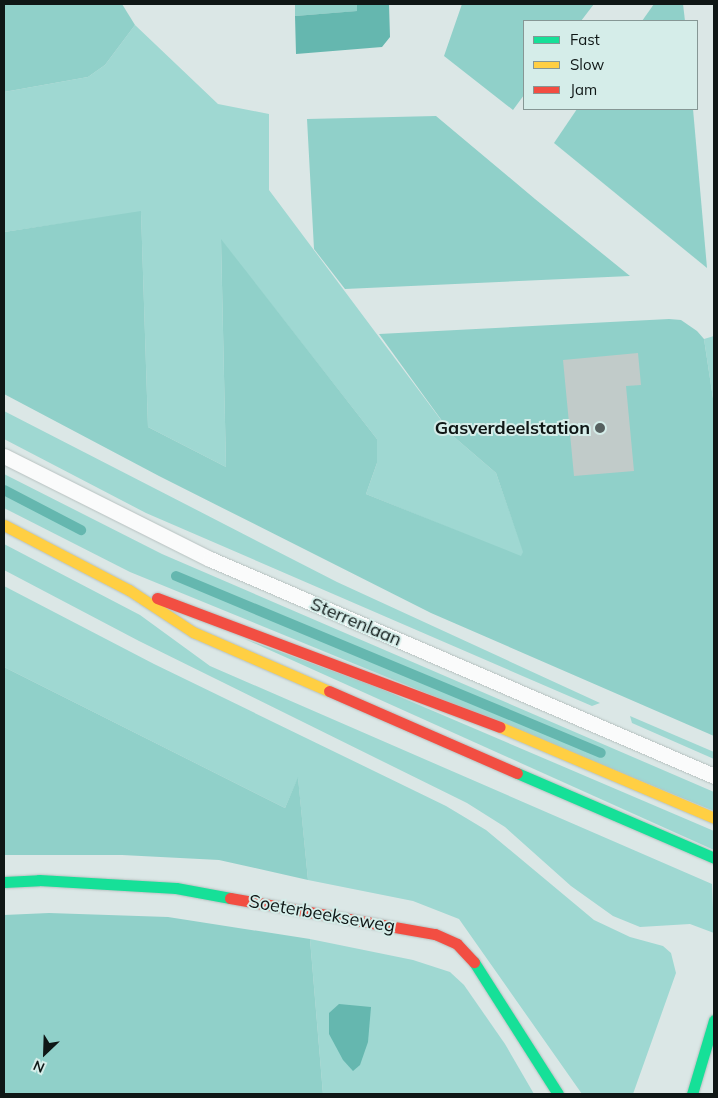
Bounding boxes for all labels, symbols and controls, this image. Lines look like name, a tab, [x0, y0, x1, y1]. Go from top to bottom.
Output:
legend	[523, 20, 698, 110]
text: Fast	[570, 30, 600, 49]
text: Slow	[570, 55, 604, 74]
text: Jam	[570, 80, 597, 99]
place label: Gasverdeelstation	[435, 417, 590, 439]
marker: Gasverdeelstation	[594, 422, 606, 434]
street label: Sterrenlaan	[307, 593, 405, 651]
street label: Soeterbeekseweg	[247, 891, 397, 937]
north arrow	[20, 1028, 70, 1078]
text: N	[30, 1056, 47, 1077]

